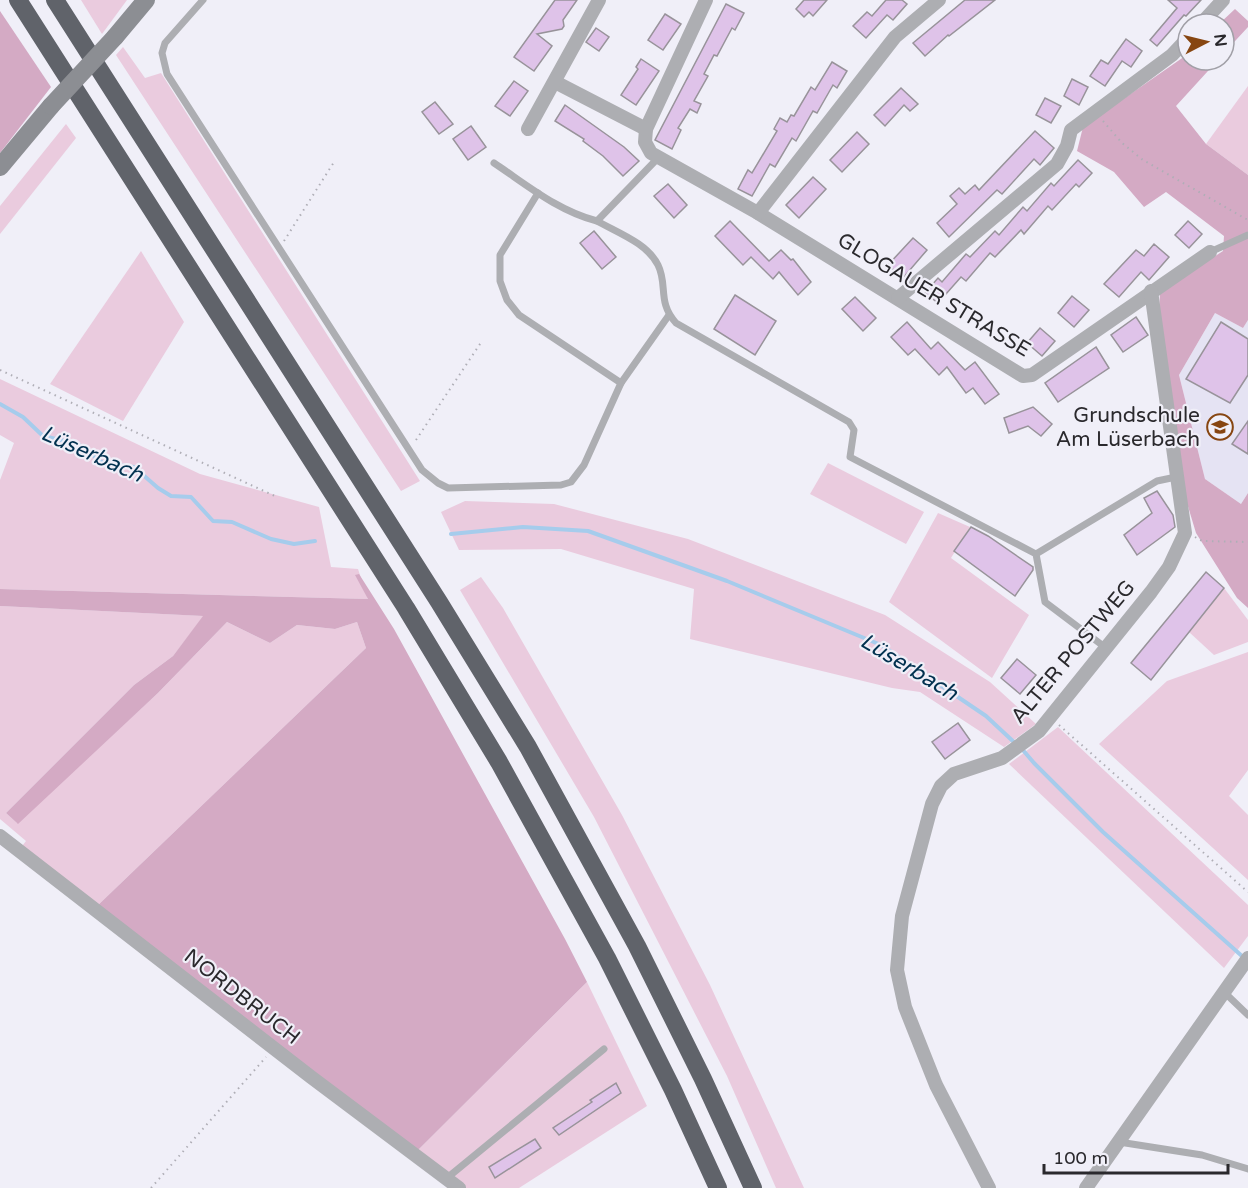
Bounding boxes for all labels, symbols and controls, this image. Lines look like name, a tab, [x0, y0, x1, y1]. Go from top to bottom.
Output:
north arrow	[1176, 12, 1236, 72]
text: N	[1209, 33, 1231, 48]
street label: GLOGAUER STRASSE	[833, 227, 1035, 363]
place label: Grundschule Am Lüserbach	[1056, 403, 1200, 452]
school or university icon: Grundschule Am Lüserbach	[1205, 412, 1235, 442]
water label: Lüserbach	[37, 420, 148, 488]
street label: ALTER POSTWEG	[1006, 575, 1140, 729]
water label: Lüserbach	[856, 628, 963, 706]
street label: NORDBRUCH	[179, 944, 305, 1050]
scale bar	[1044, 1137, 1228, 1175]
text: 100 m	[1053, 1147, 1108, 1169]

